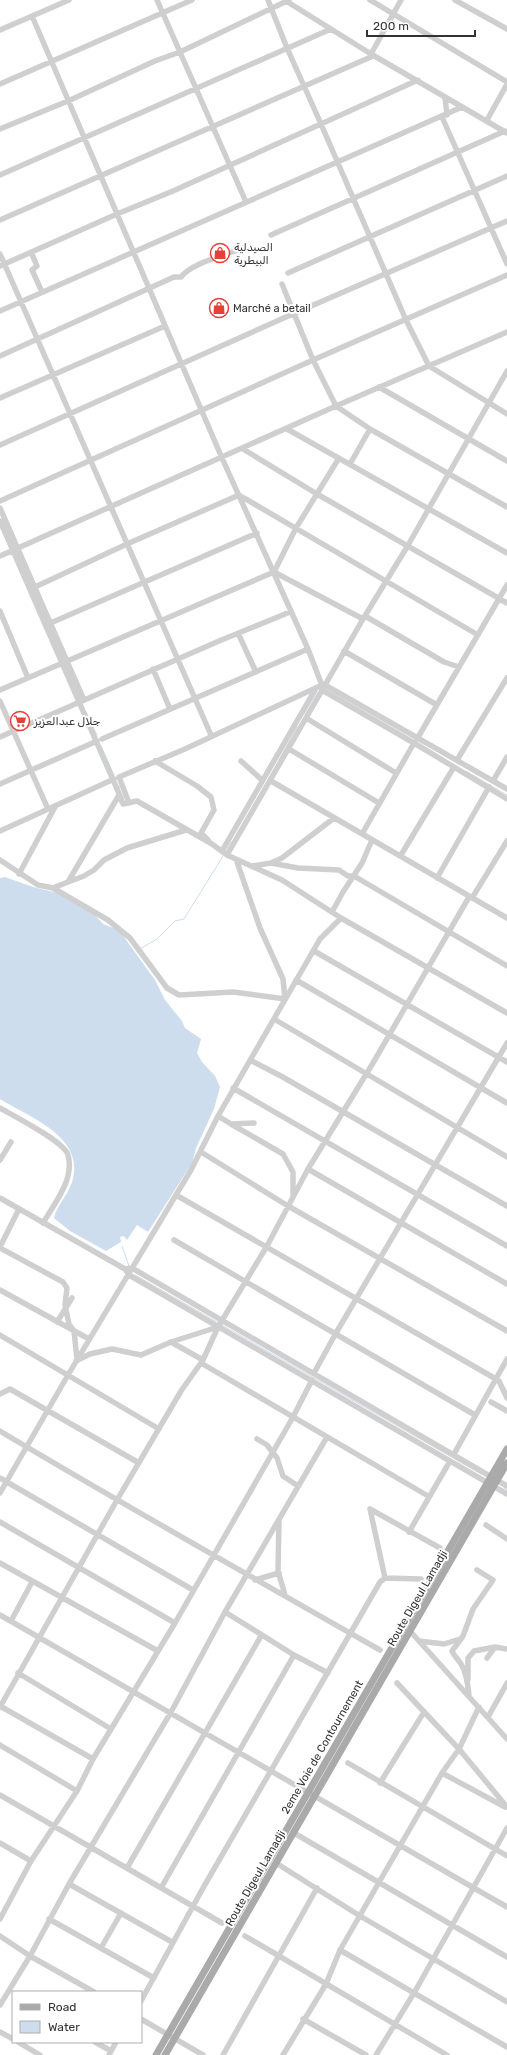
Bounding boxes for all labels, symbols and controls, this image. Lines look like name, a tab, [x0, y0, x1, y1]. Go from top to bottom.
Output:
scale bar	[367, 12, 475, 38]
text: 200 m	[373, 19, 409, 33]
place label: الصيدلية البيطرية	[234, 241, 273, 267]
shop icon: الصيدلية البيطرية	[209, 242, 231, 264]
shop icon: Marché a betail	[208, 297, 230, 319]
place label: Marché a betail	[233, 302, 311, 315]
supermarket icon: جلال عبدالعزيز	[9, 710, 31, 732]
place label: جلال عبدالعزيز	[33, 715, 100, 728]
street label: Route Digeul Lamadji	[385, 1548, 450, 1648]
street label: 2eme Voie de Contournement	[279, 1678, 366, 1816]
street label: Route Digeul Lamadji	[223, 1828, 288, 1928]
legend	[12, 1991, 142, 2043]
text: Road	[48, 2000, 76, 2014]
text: Water	[48, 2020, 80, 2034]

